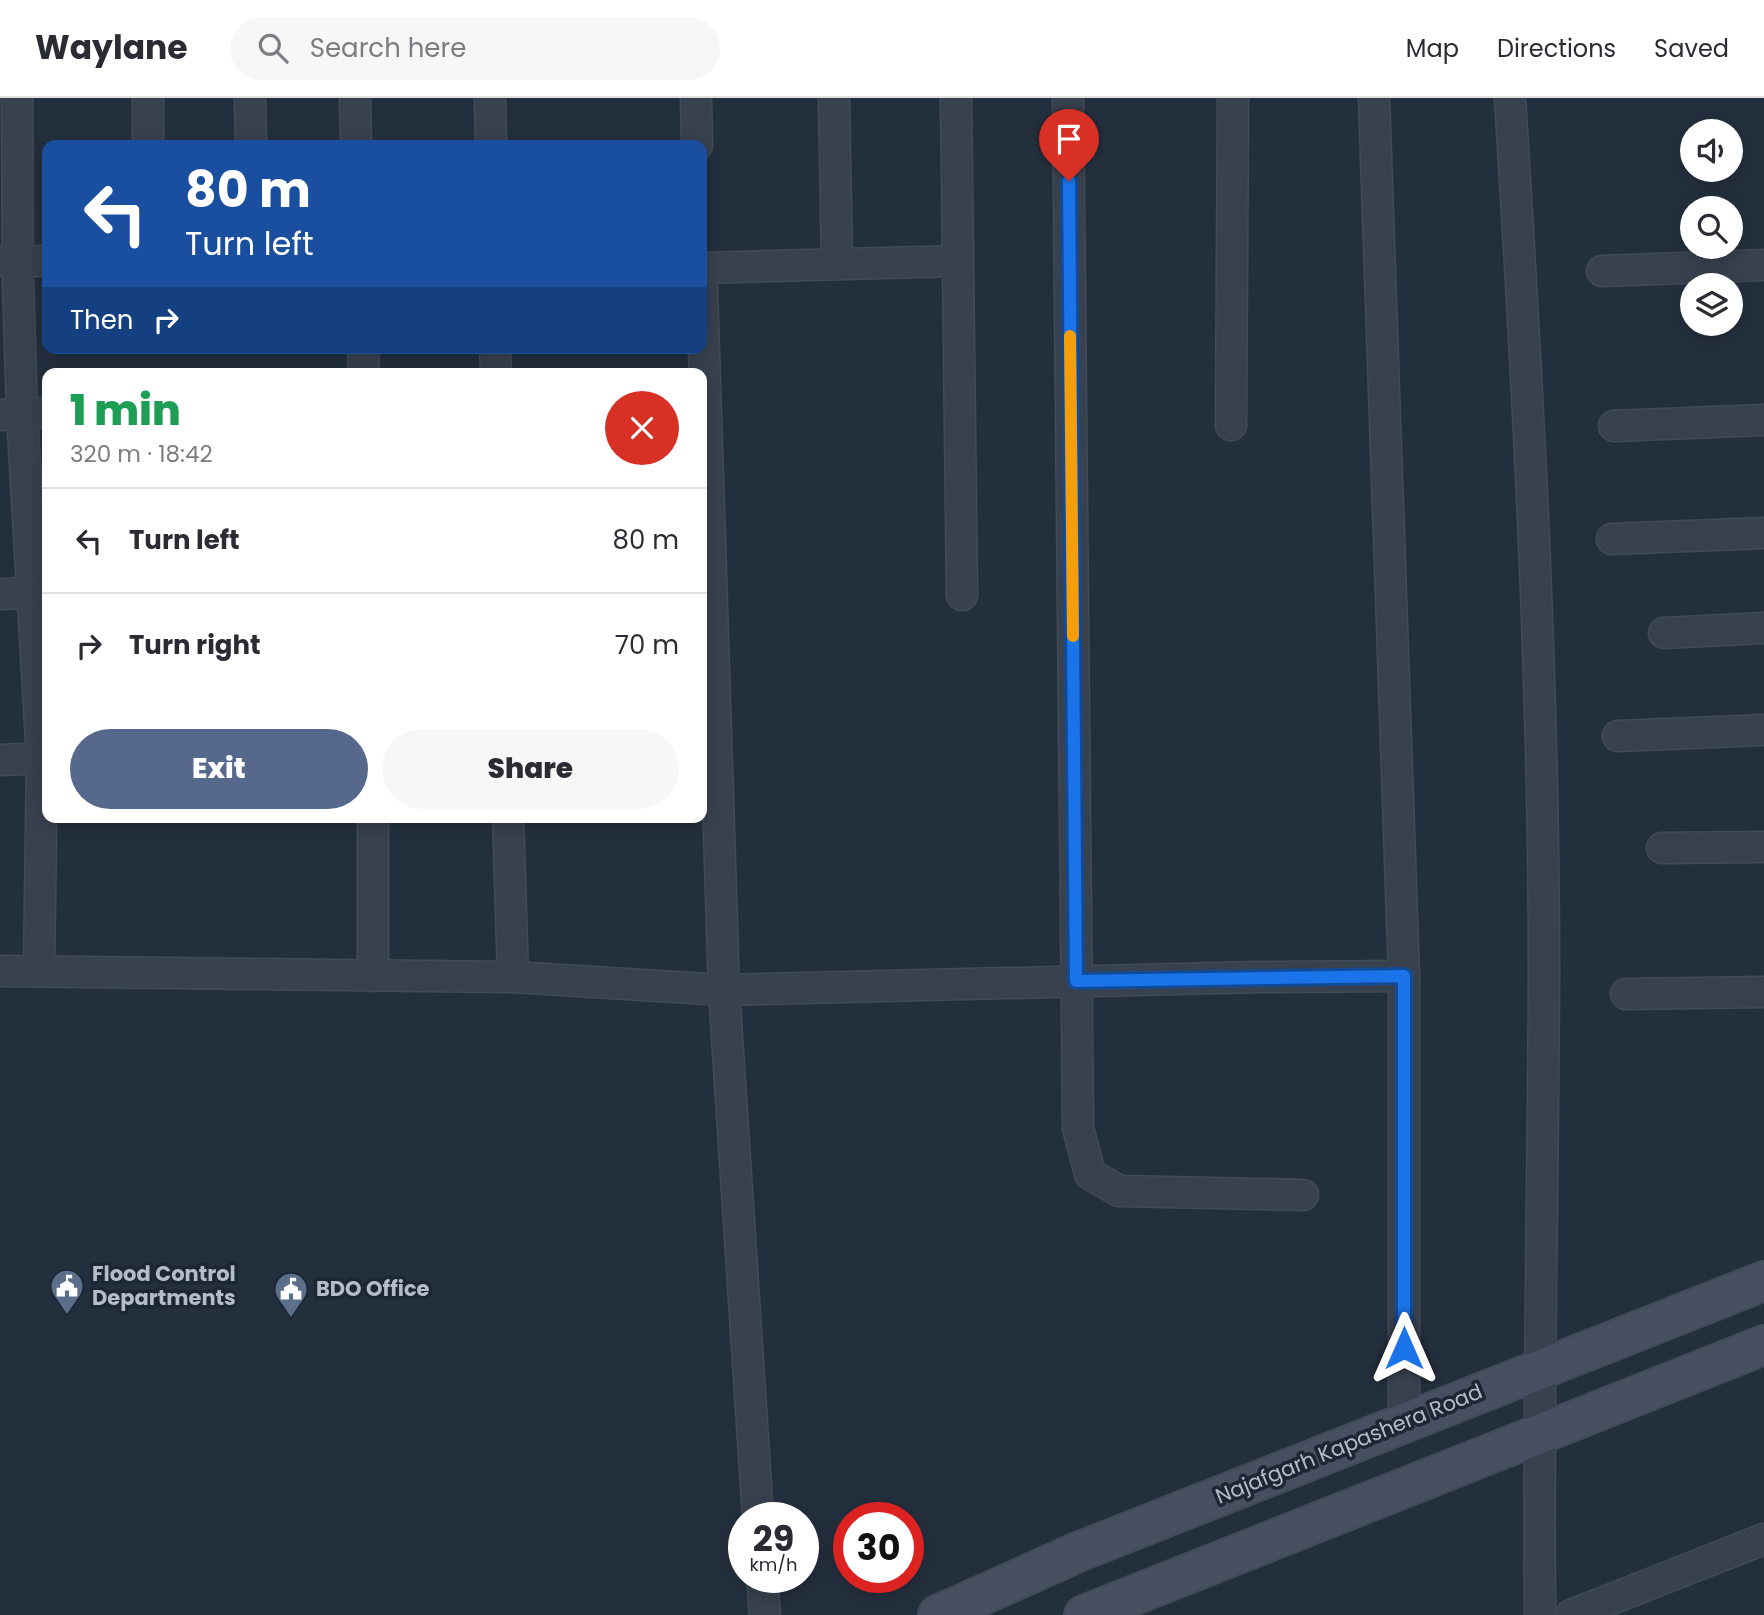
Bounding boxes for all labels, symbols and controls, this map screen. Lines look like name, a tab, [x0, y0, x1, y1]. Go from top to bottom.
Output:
search box	[230, 17, 720, 80]
text: Waylane	[35, 24, 188, 71]
icon: search	[254, 29, 292, 67]
text: Search here	[310, 30, 466, 66]
text: Map	[1406, 32, 1459, 65]
text: Directions	[1497, 32, 1616, 65]
text: Saved	[1654, 32, 1729, 65]
pin	[1039, 109, 1099, 181]
map controls	[1680, 119, 1743, 336]
button: sound	[1680, 119, 1743, 182]
icon: arrive	[1050, 120, 1088, 158]
text: 80 m	[185, 156, 311, 224]
icon: left	[70, 168, 161, 259]
button: search	[1680, 196, 1743, 259]
text: Turn left	[185, 221, 314, 266]
button: layers	[1680, 273, 1743, 336]
icon: right	[147, 301, 185, 339]
text: Then	[70, 302, 133, 338]
text: 1 min	[70, 381, 181, 440]
button: close	[605, 391, 679, 465]
text: 320 m · 18:42	[70, 438, 213, 470]
icon: left	[70, 522, 108, 560]
text: Turn left	[129, 522, 240, 558]
text: 80 m	[613, 522, 679, 558]
icon: right	[70, 627, 108, 665]
text: Turn right	[129, 627, 261, 663]
text: 70 m	[615, 627, 679, 663]
button: Exit	[70, 729, 368, 809]
button: Share	[382, 729, 679, 809]
place label: Flood Control Departments	[92, 1259, 236, 1312]
public building icon: Flood Control Departments	[48, 1267, 86, 1316]
public building icon: BDO Office	[272, 1270, 310, 1319]
place label: BDO Office	[316, 1274, 430, 1303]
position arrow	[1367, 1311, 1441, 1385]
street label: Najafgarh Kapashera Road	[1211, 1377, 1487, 1510]
speed limit sign: 30	[833, 1502, 924, 1593]
text: 29	[753, 1514, 794, 1563]
text: km/h	[750, 1552, 797, 1577]

